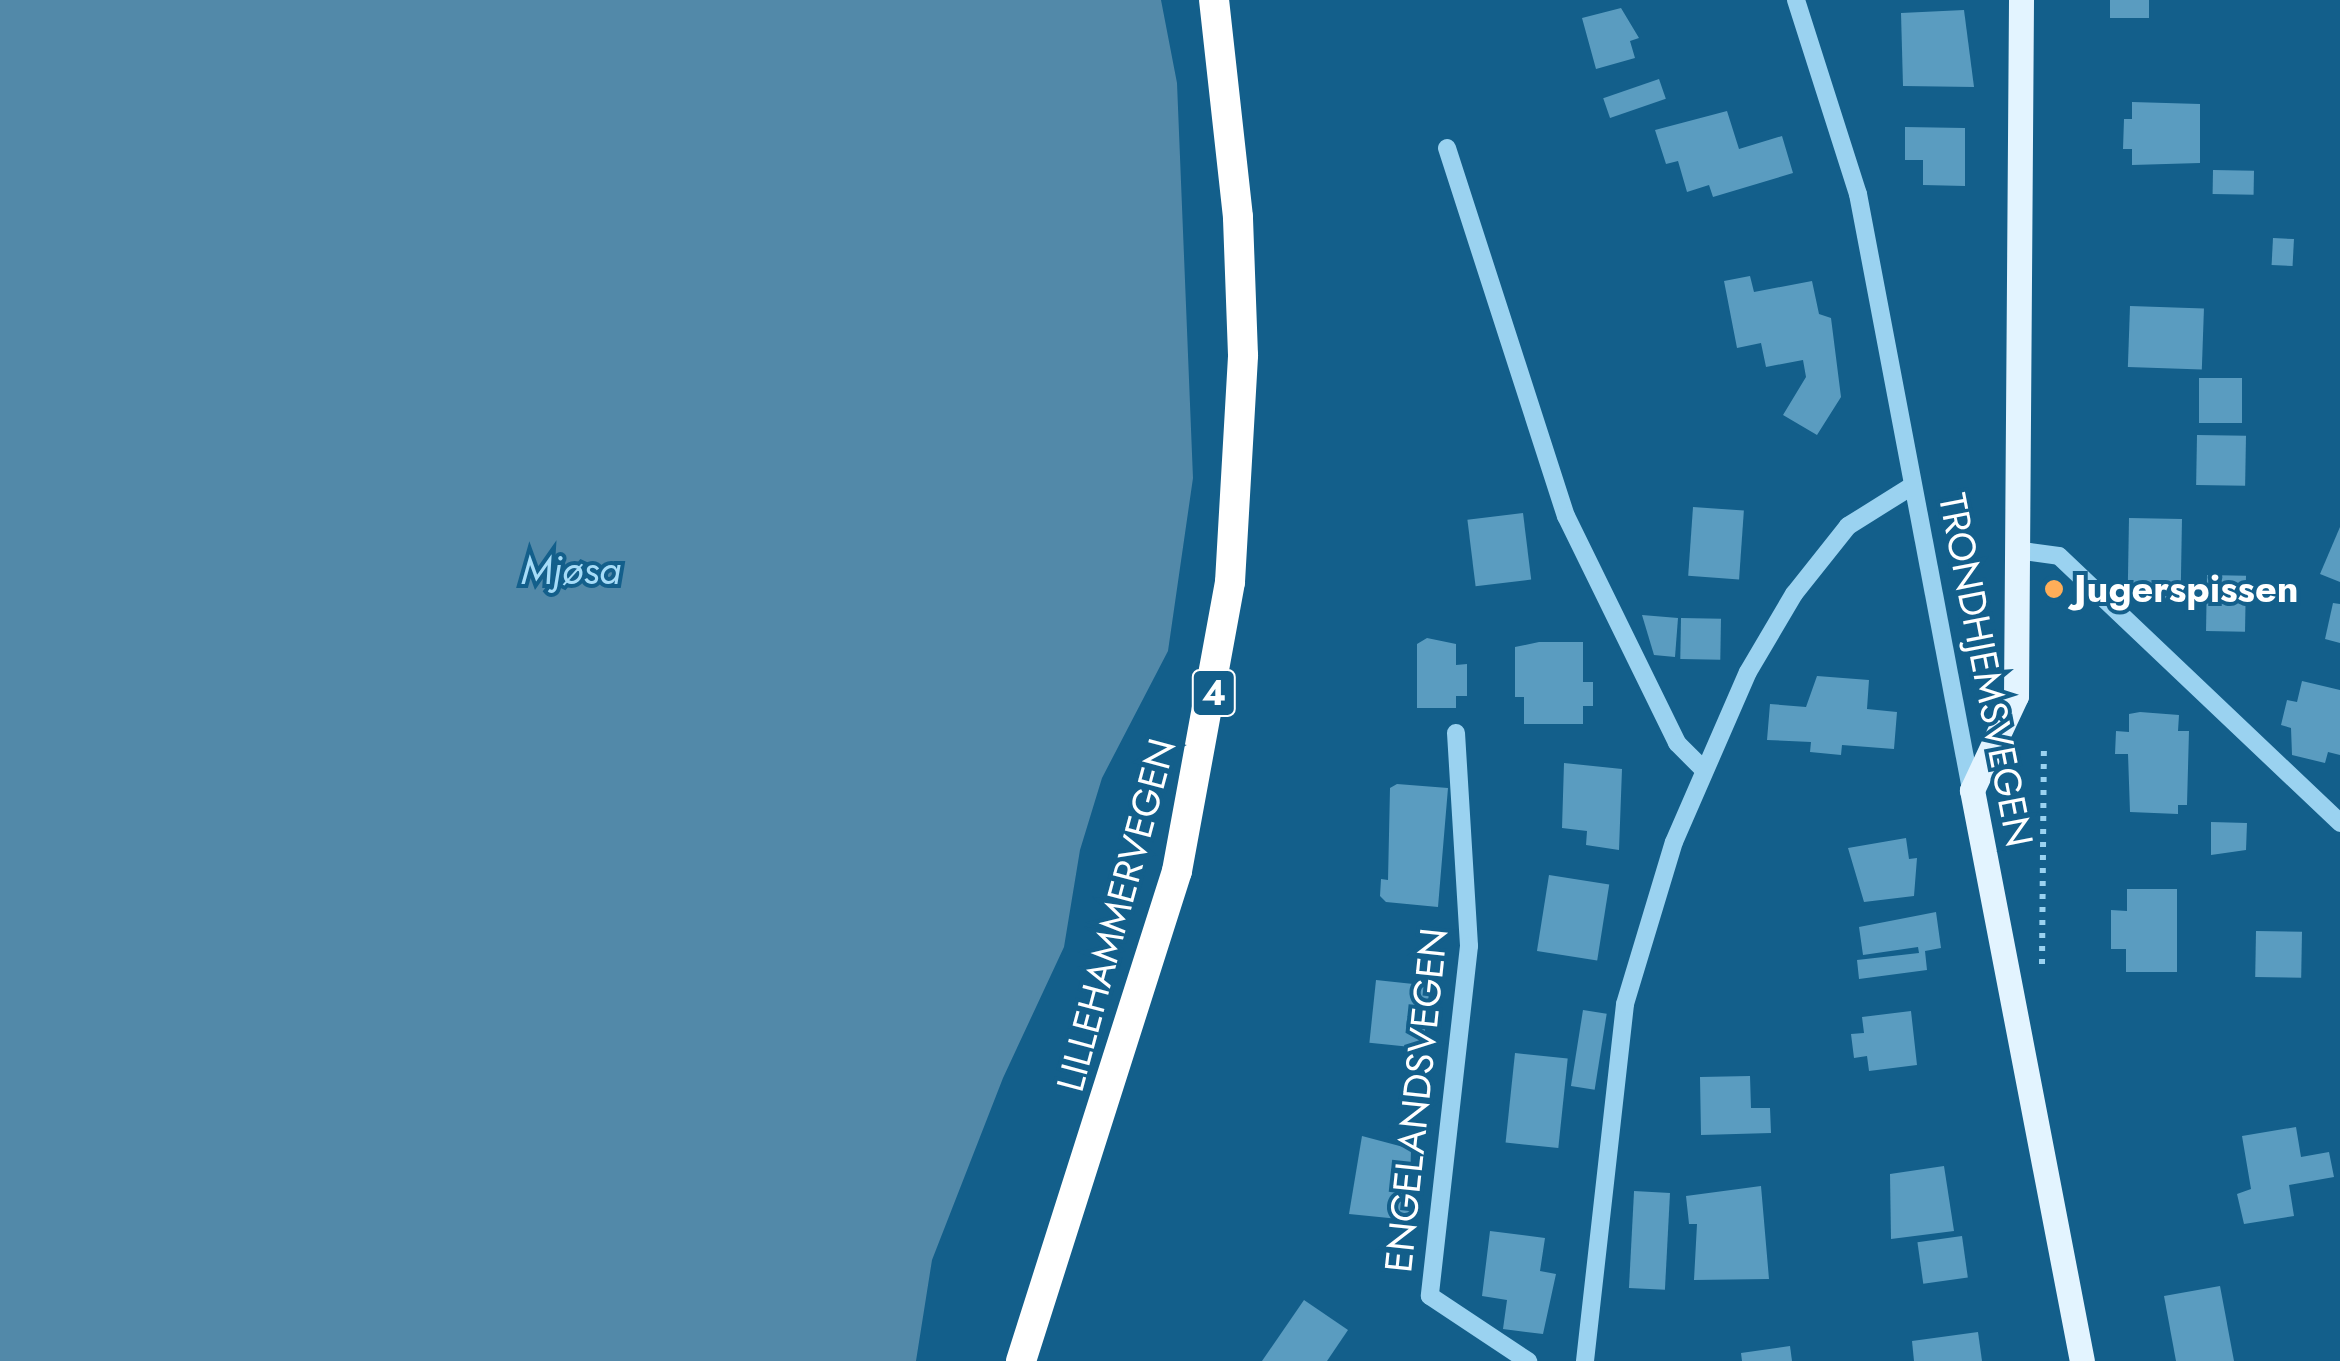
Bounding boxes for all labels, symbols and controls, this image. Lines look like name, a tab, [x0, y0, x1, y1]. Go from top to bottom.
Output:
street label: TRONDHJEMSVEGEN	[1929, 490, 2043, 850]
water label: Mjøsa	[521, 546, 621, 594]
place label: Jugerspissen	[2074, 566, 2299, 612]
marker: Jugerspissen	[2043, 578, 2065, 600]
road number: 4	[1192, 663, 1236, 723]
street label: LILLEHAMMERVEGEN	[1047, 734, 1185, 1096]
street label: ENGELANDSVEGEN	[1375, 926, 1457, 1274]

